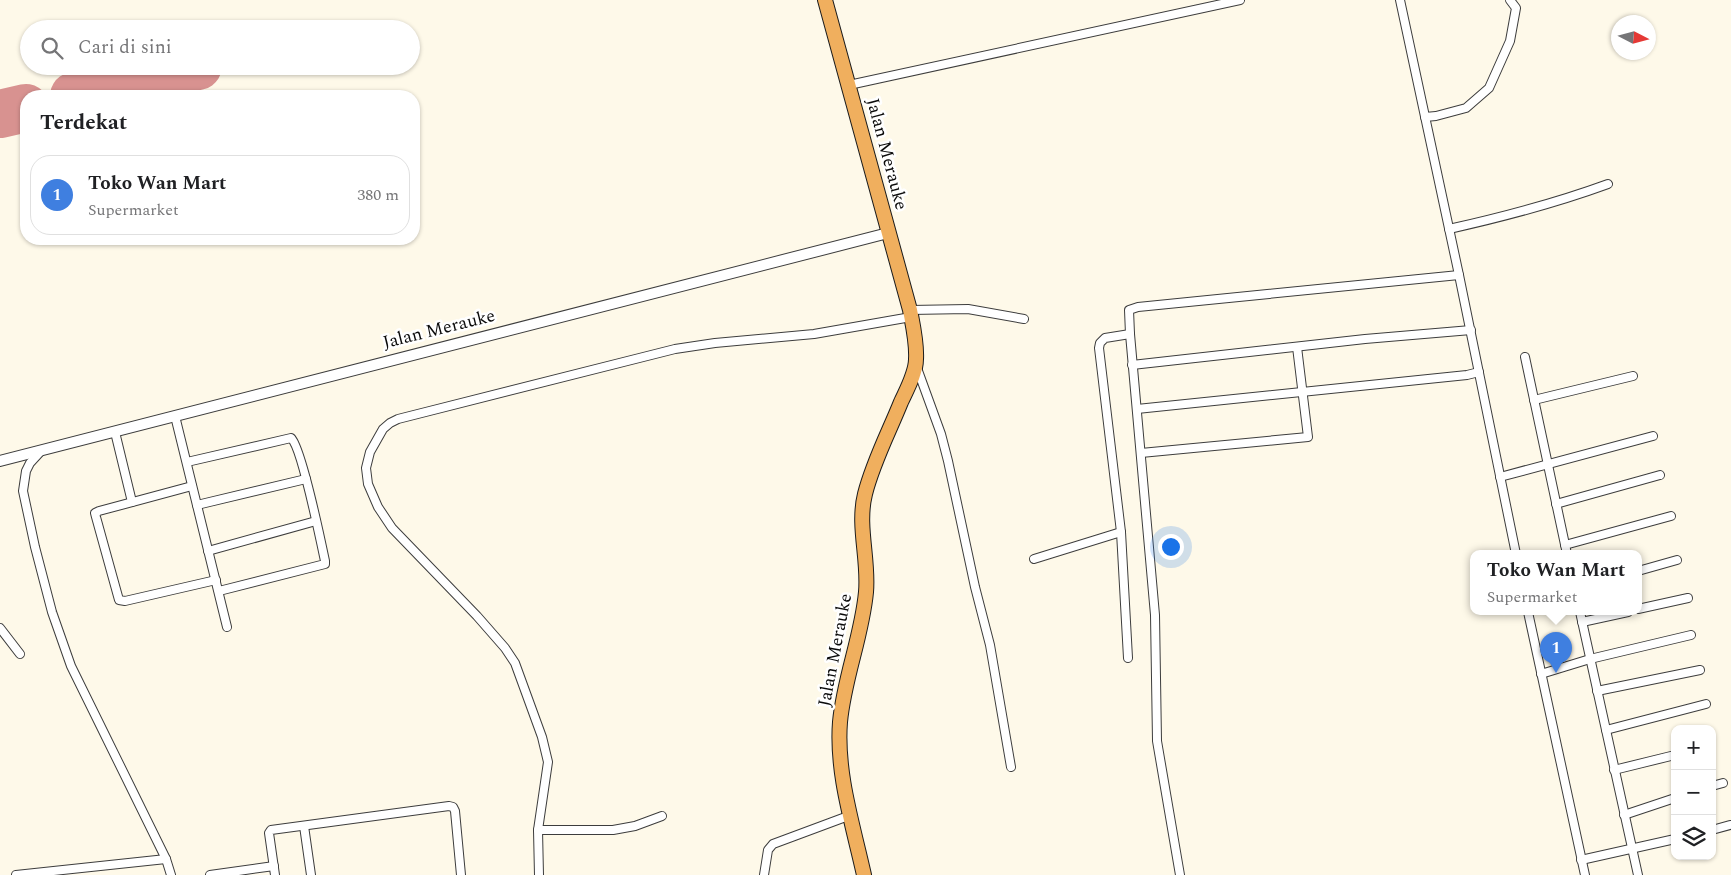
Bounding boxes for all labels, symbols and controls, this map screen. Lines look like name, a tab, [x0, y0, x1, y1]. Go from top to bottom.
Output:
north arrow	[1611, 15, 1656, 60]
search box	[20, 20, 420, 75]
text: Cari di sini	[78, 33, 172, 62]
icon: search	[38, 34, 66, 62]
street label: Jalan Merauke	[859, 95, 915, 213]
text: Terdekat	[40, 107, 127, 139]
text: Toko Wan Mart	[88, 169, 226, 198]
text: 1	[53, 183, 61, 207]
text: 380 m	[357, 183, 399, 207]
text: Supermarket	[88, 198, 179, 222]
street label: Jalan Merauke	[380, 302, 498, 356]
your location	[1158, 534, 1184, 560]
popup	[1470, 550, 1642, 615]
text: Toko Wan Mart	[1487, 556, 1625, 585]
text: Supermarket	[1487, 585, 1577, 609]
street label: Jalan Merauke	[811, 591, 859, 709]
pin: 1	[1540, 632, 1572, 673]
map controls	[1671, 725, 1716, 860]
button: +	[1671, 725, 1716, 770]
button: −	[1671, 770, 1716, 815]
button: layers	[1671, 815, 1716, 860]

